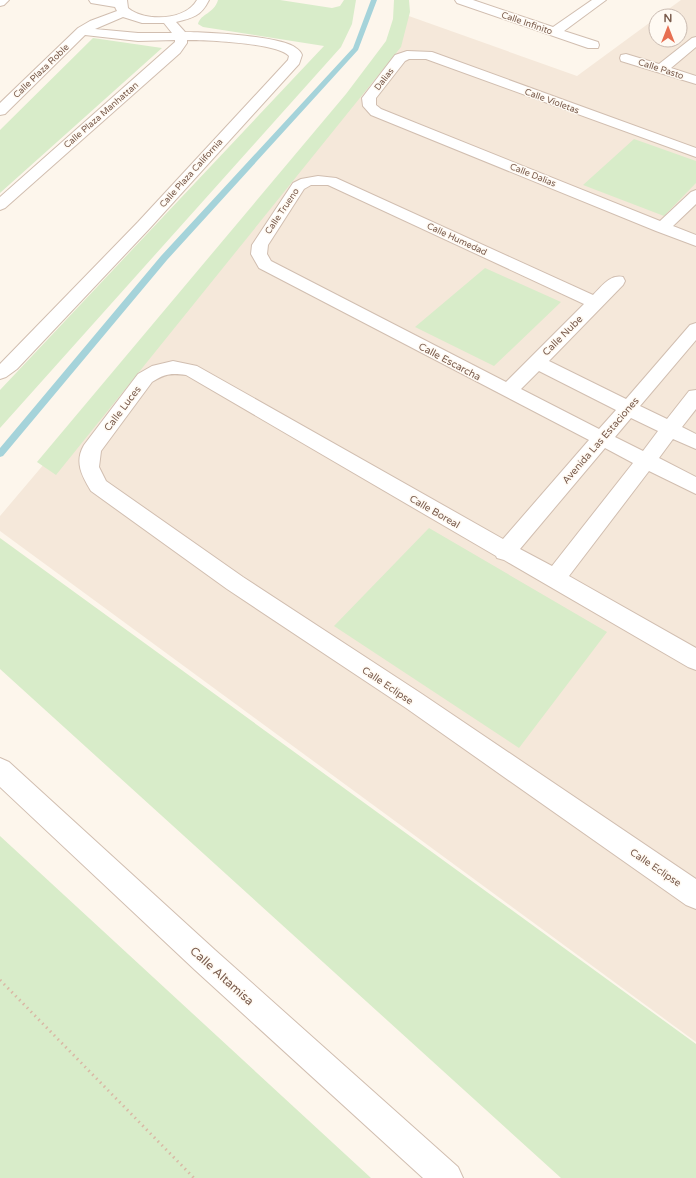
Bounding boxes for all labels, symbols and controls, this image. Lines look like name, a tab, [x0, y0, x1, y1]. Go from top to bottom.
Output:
north arrow	[648, 8, 688, 48]
street label: Calle Infinito	[500, 10, 554, 38]
text: N	[664, 12, 672, 25]
street label: Calle Plaza Roble	[11, 42, 72, 101]
street label: Calle Pasto	[637, 57, 686, 82]
street label: Dalias	[372, 66, 397, 93]
street label: Calle Plaza Manhattan	[62, 80, 141, 151]
street label: Calle Violetas	[523, 87, 581, 116]
street label: Calle Plaza California	[157, 137, 225, 210]
street label: Calle Dalias	[508, 161, 558, 190]
street label: Calle Trueno	[263, 186, 302, 236]
street label: Calle Humedad	[425, 221, 489, 258]
street label: Calle Nube	[540, 313, 585, 358]
street label: Calle Escarcha	[416, 340, 483, 383]
street label: Calle Luces	[102, 384, 144, 434]
street label: Avenida Las Estaciones	[560, 395, 642, 486]
street label: Calle Boreal	[407, 493, 462, 531]
street label: Calle Eclipse	[360, 664, 416, 708]
street label: Calle Eclipse	[628, 846, 684, 890]
street label: Calle Altamisa	[187, 944, 257, 1008]

